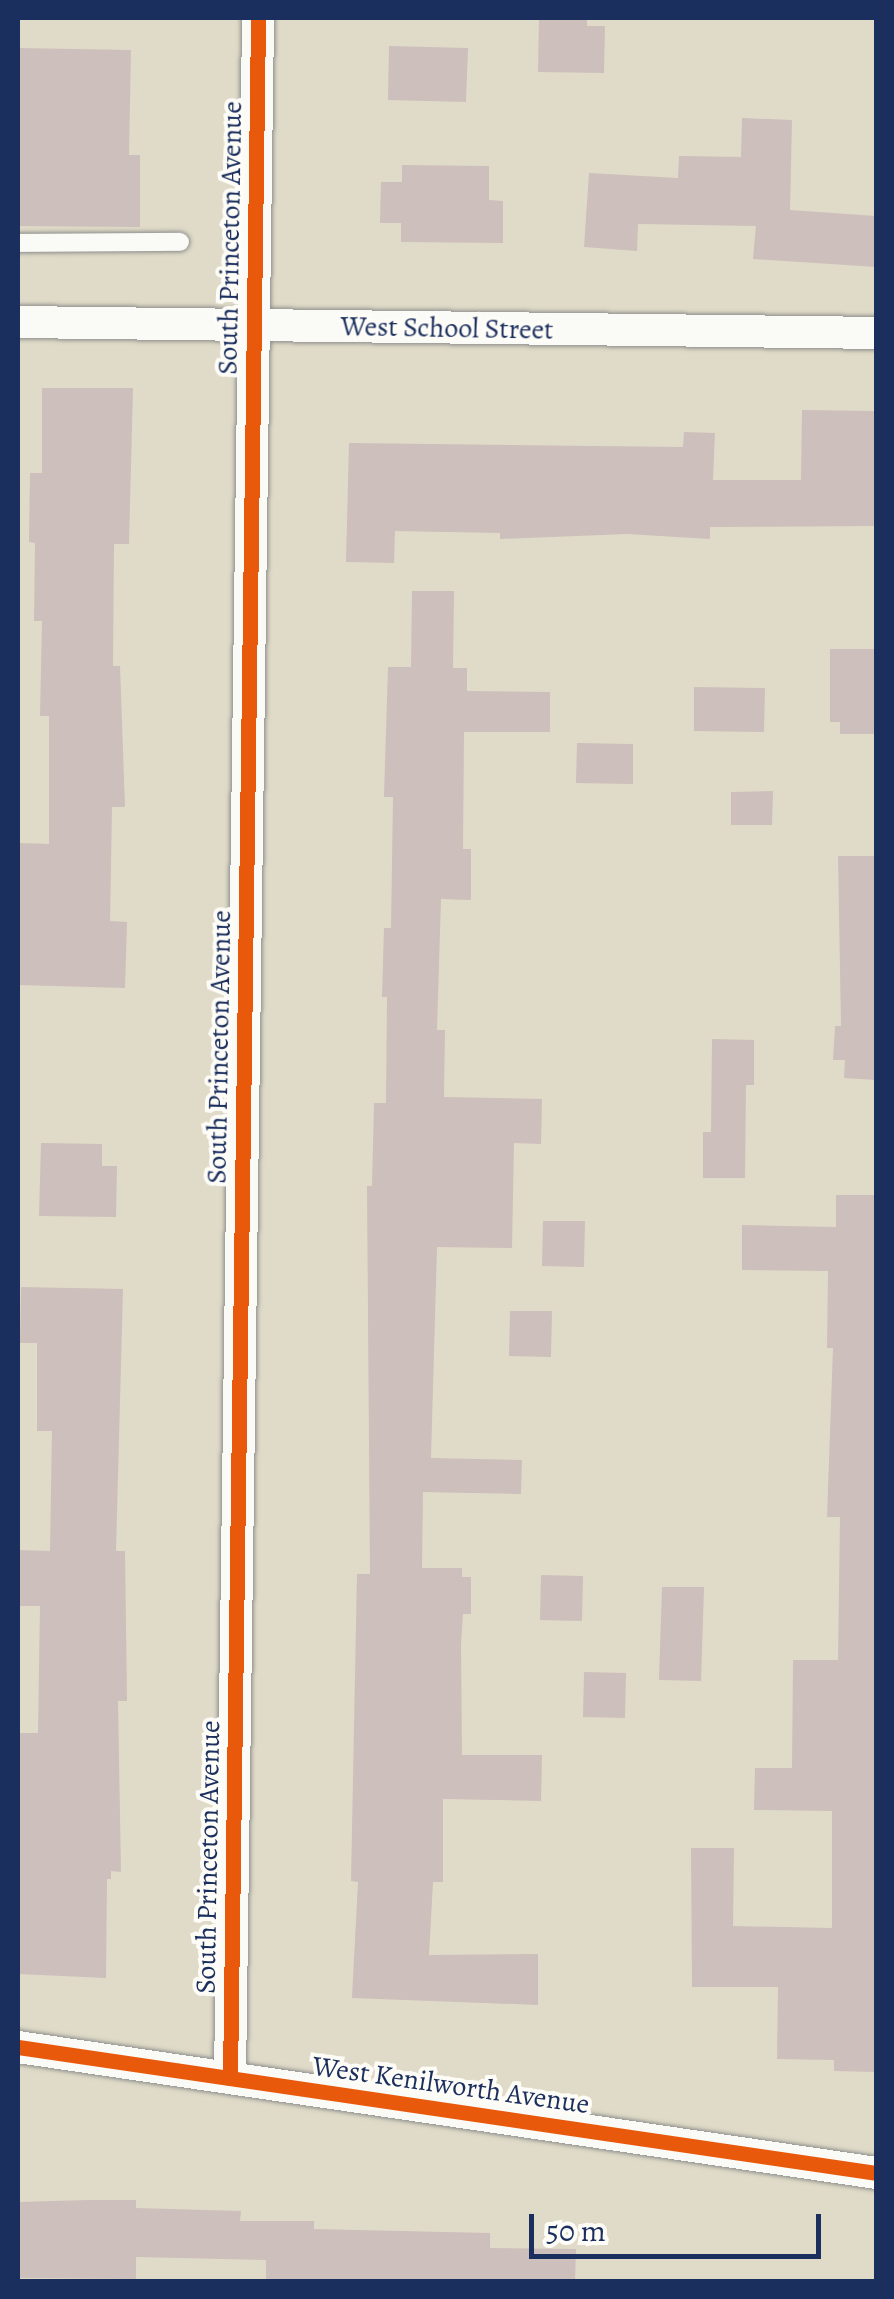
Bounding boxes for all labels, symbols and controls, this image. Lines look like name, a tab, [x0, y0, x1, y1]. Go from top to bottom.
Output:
street label: South Princeton Avenue	[211, 101, 249, 375]
street label: West School Street	[340, 309, 554, 347]
street label: South Princeton Avenue	[200, 910, 238, 1184]
street label: South Princeton Avenue	[189, 1720, 227, 1994]
street label: West Kenilworth Avenue	[311, 2049, 591, 2121]
scale bar	[534, 2194, 826, 2256]
text: 50 m	[546, 2211, 606, 2251]

